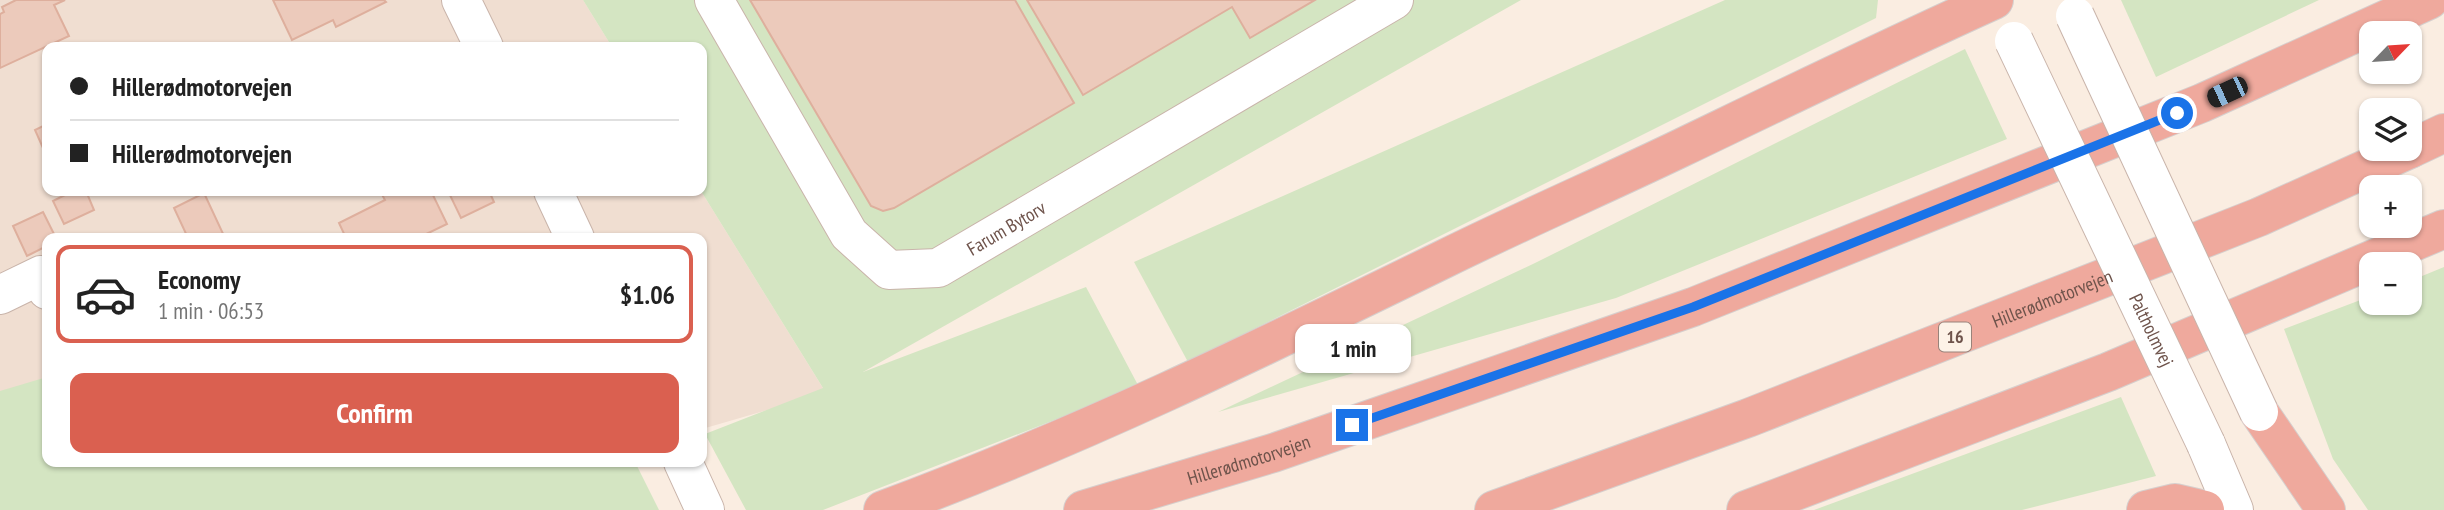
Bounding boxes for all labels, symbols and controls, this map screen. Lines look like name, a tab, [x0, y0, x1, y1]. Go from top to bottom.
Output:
north arrow	[2359, 21, 2422, 84]
map controls	[2359, 21, 2422, 315]
text: Hillerødmotorvejen	[112, 70, 292, 103]
car	[2204, 74, 2251, 110]
route start	[2161, 97, 2193, 129]
button: layers	[2359, 98, 2422, 161]
text: Hillerødmotorvejen	[112, 137, 292, 170]
button: +	[2359, 175, 2422, 238]
street label: Farum Bytorv	[962, 195, 1050, 260]
button: −	[2359, 252, 2422, 315]
icon: car	[74, 263, 137, 326]
text: Economy	[158, 263, 240, 296]
street label: Hillerødmotorvejen	[1988, 264, 2116, 333]
text: $1.06	[620, 278, 675, 311]
street label: Paltholmvej	[2124, 289, 2179, 370]
text: 1 min · 06:53	[158, 296, 264, 325]
road number: 16	[1939, 323, 1971, 352]
callout: 1 min	[1294, 324, 1410, 372]
text: 1 min	[1330, 334, 1376, 363]
button: Confirm	[70, 373, 679, 453]
route end	[1336, 409, 1368, 441]
street label: Hillerødmotorvejen	[1184, 429, 1313, 490]

